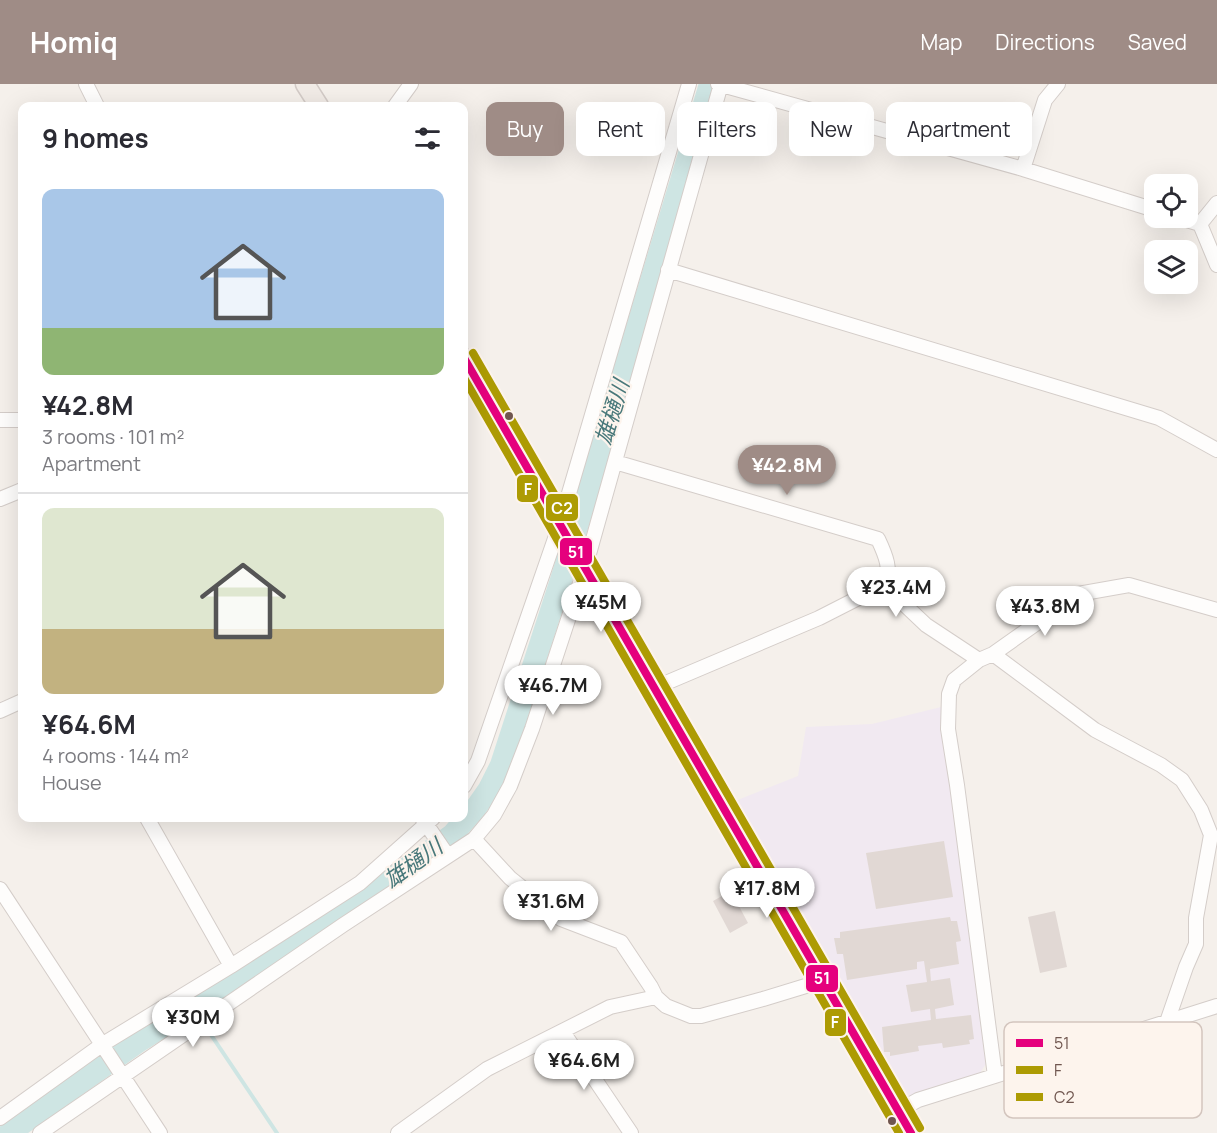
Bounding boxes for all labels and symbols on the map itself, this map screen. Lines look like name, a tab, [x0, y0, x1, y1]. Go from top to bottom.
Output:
water label: 雄樋川	[588, 374, 637, 448]
unlabelled marker	[503, 410, 515, 422]
pin: ¥42.8M	[738, 445, 836, 496]
line badge: F	[516, 474, 539, 503]
text: F	[524, 478, 533, 500]
line badge: C2	[545, 493, 579, 522]
text: C2	[551, 497, 573, 519]
line badge: 51	[559, 537, 593, 566]
text: 51	[568, 541, 584, 563]
pin: ¥23.4M	[847, 567, 945, 618]
pin: ¥45M	[565, 582, 637, 633]
pin: ¥43.8M	[996, 586, 1094, 637]
pin: ¥46.7M	[504, 665, 602, 716]
water label: 雄樋川	[377, 830, 450, 895]
pin: ¥17.8M	[718, 868, 816, 919]
pin: ¥31.6M	[502, 881, 600, 932]
line badge: 51	[805, 964, 839, 993]
text: 51	[814, 967, 830, 989]
pin: ¥30M	[157, 997, 229, 1048]
line badge: F	[824, 1008, 847, 1037]
text: F	[831, 1011, 840, 1033]
legend	[1004, 1022, 1202, 1118]
text: 51	[1054, 1032, 1069, 1054]
pin: ¥64.6M	[535, 1040, 633, 1091]
text: F	[1054, 1059, 1062, 1081]
text: C2	[1054, 1086, 1075, 1108]
unlabelled marker	[886, 1115, 898, 1127]

